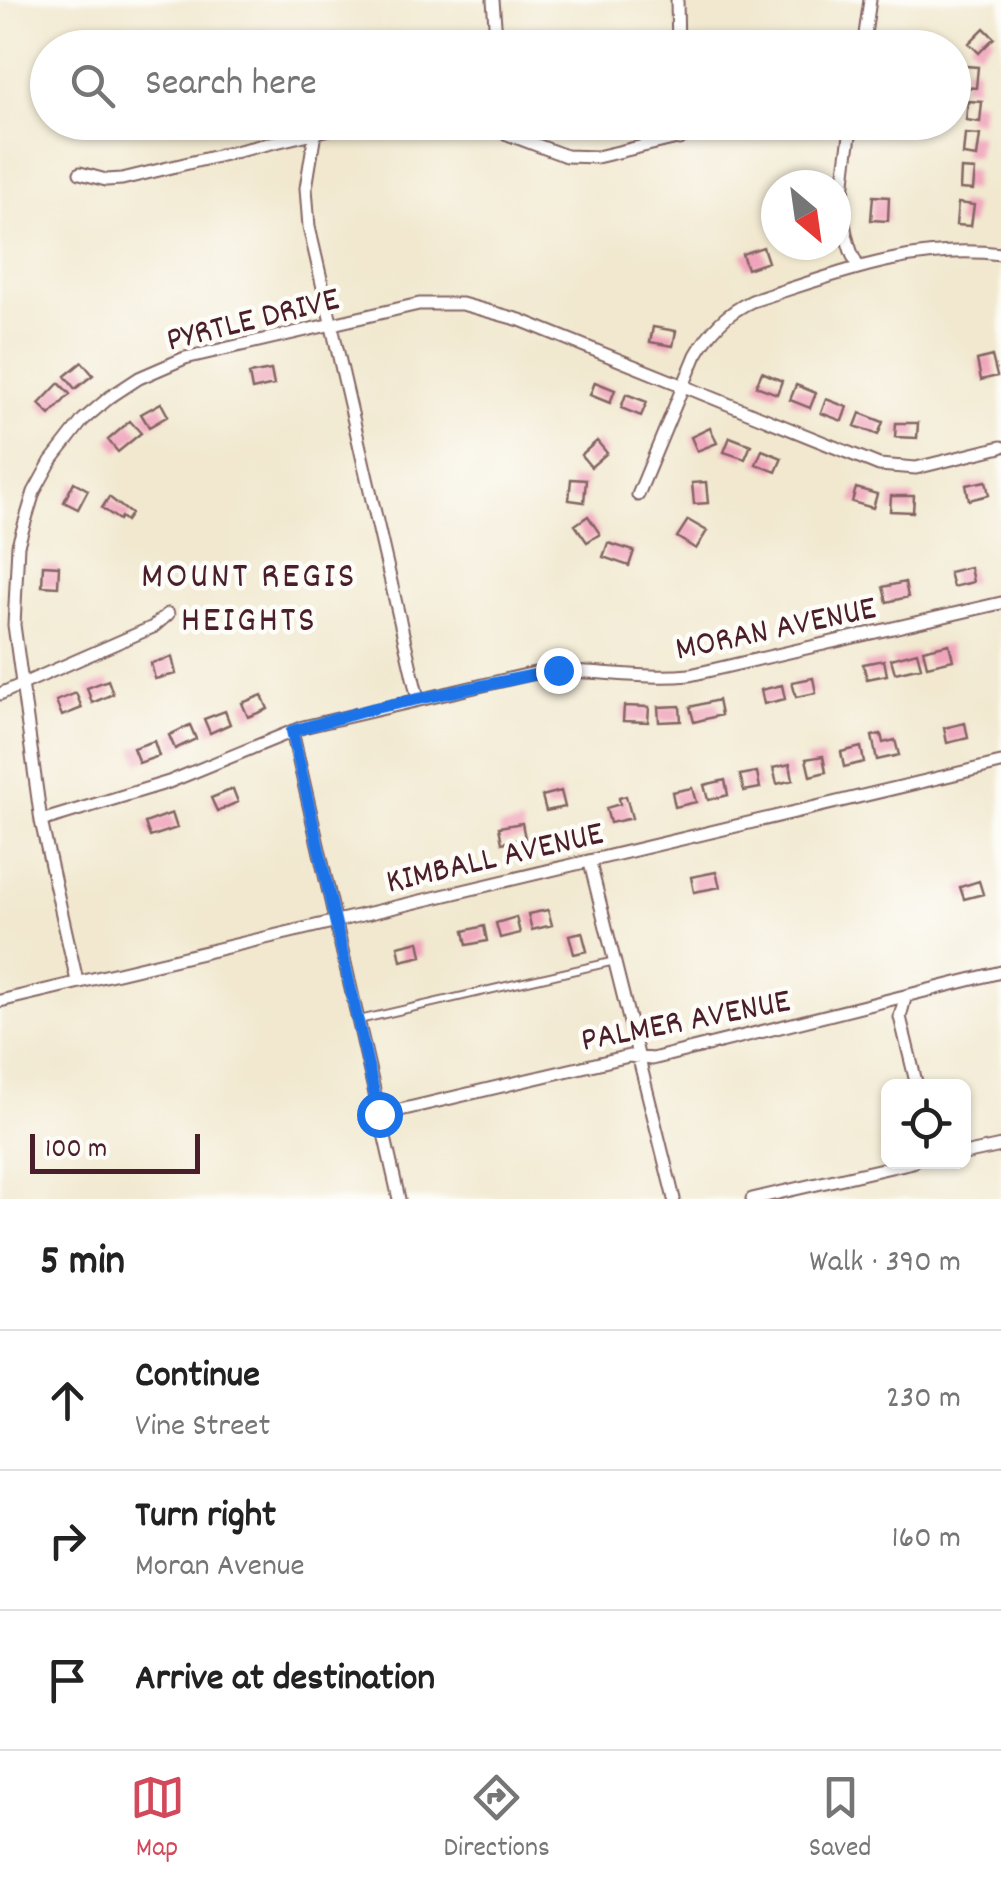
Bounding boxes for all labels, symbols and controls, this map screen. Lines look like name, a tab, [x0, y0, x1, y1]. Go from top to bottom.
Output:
search box	[30, 30, 971, 140]
icon: search	[65, 58, 120, 113]
text: Search here	[145, 58, 317, 113]
north arrow	[761, 170, 851, 260]
street label: PYRTLE DRIVE	[161, 276, 345, 367]
district label: MOUNT REGIS HEIGHTS	[141, 551, 357, 650]
street label: MORAN AVENUE	[671, 585, 881, 677]
route end	[536, 648, 582, 694]
street label: KIMBALL AVENUE	[381, 811, 609, 909]
street label: PALMER AVENUE	[577, 978, 795, 1068]
map controls	[881, 1079, 971, 1169]
button: locate	[881, 1079, 971, 1169]
route start	[357, 1092, 403, 1138]
scale bar	[30, 1129, 200, 1174]
text: 100 m	[45, 1131, 107, 1171]
text: 5 min	[40, 1234, 125, 1294]
text: Walk · 390 m	[809, 1241, 961, 1287]
text: Continue	[135, 1350, 260, 1405]
icon: ahead	[40, 1373, 95, 1428]
text: 230 m	[886, 1377, 961, 1423]
text: Vine Street	[135, 1405, 270, 1451]
text: Turn right	[135, 1490, 276, 1545]
icon: right	[40, 1513, 95, 1568]
text: 160 m	[892, 1517, 961, 1563]
text: Moran Avenue	[135, 1545, 305, 1591]
icon: arrive	[40, 1653, 95, 1708]
text: Arrive at destination	[135, 1653, 435, 1708]
tab: Map	[130, 1770, 185, 1870]
tab: Directions	[444, 1770, 550, 1870]
tab: Saved	[809, 1770, 871, 1870]

